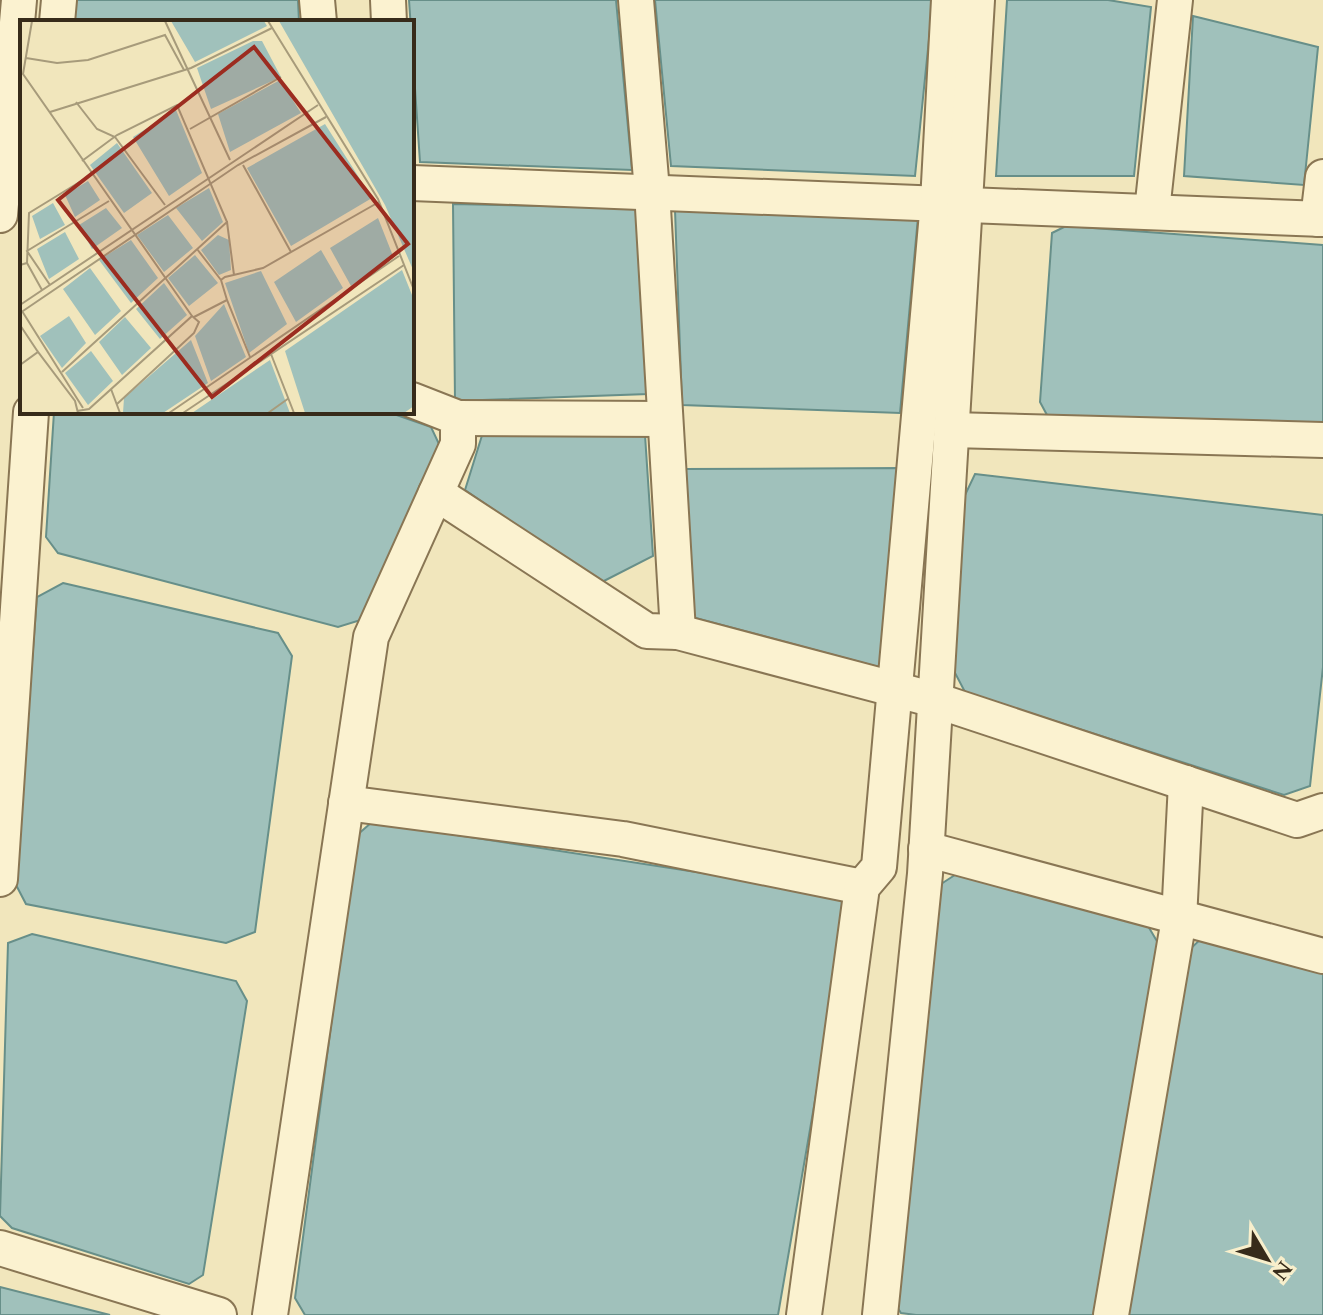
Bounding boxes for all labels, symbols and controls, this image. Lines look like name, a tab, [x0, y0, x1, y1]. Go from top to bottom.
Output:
inset map	[20, 20, 414, 414]
north arrow	[1227, 1219, 1307, 1299]
text: N	[1263, 1253, 1300, 1288]

